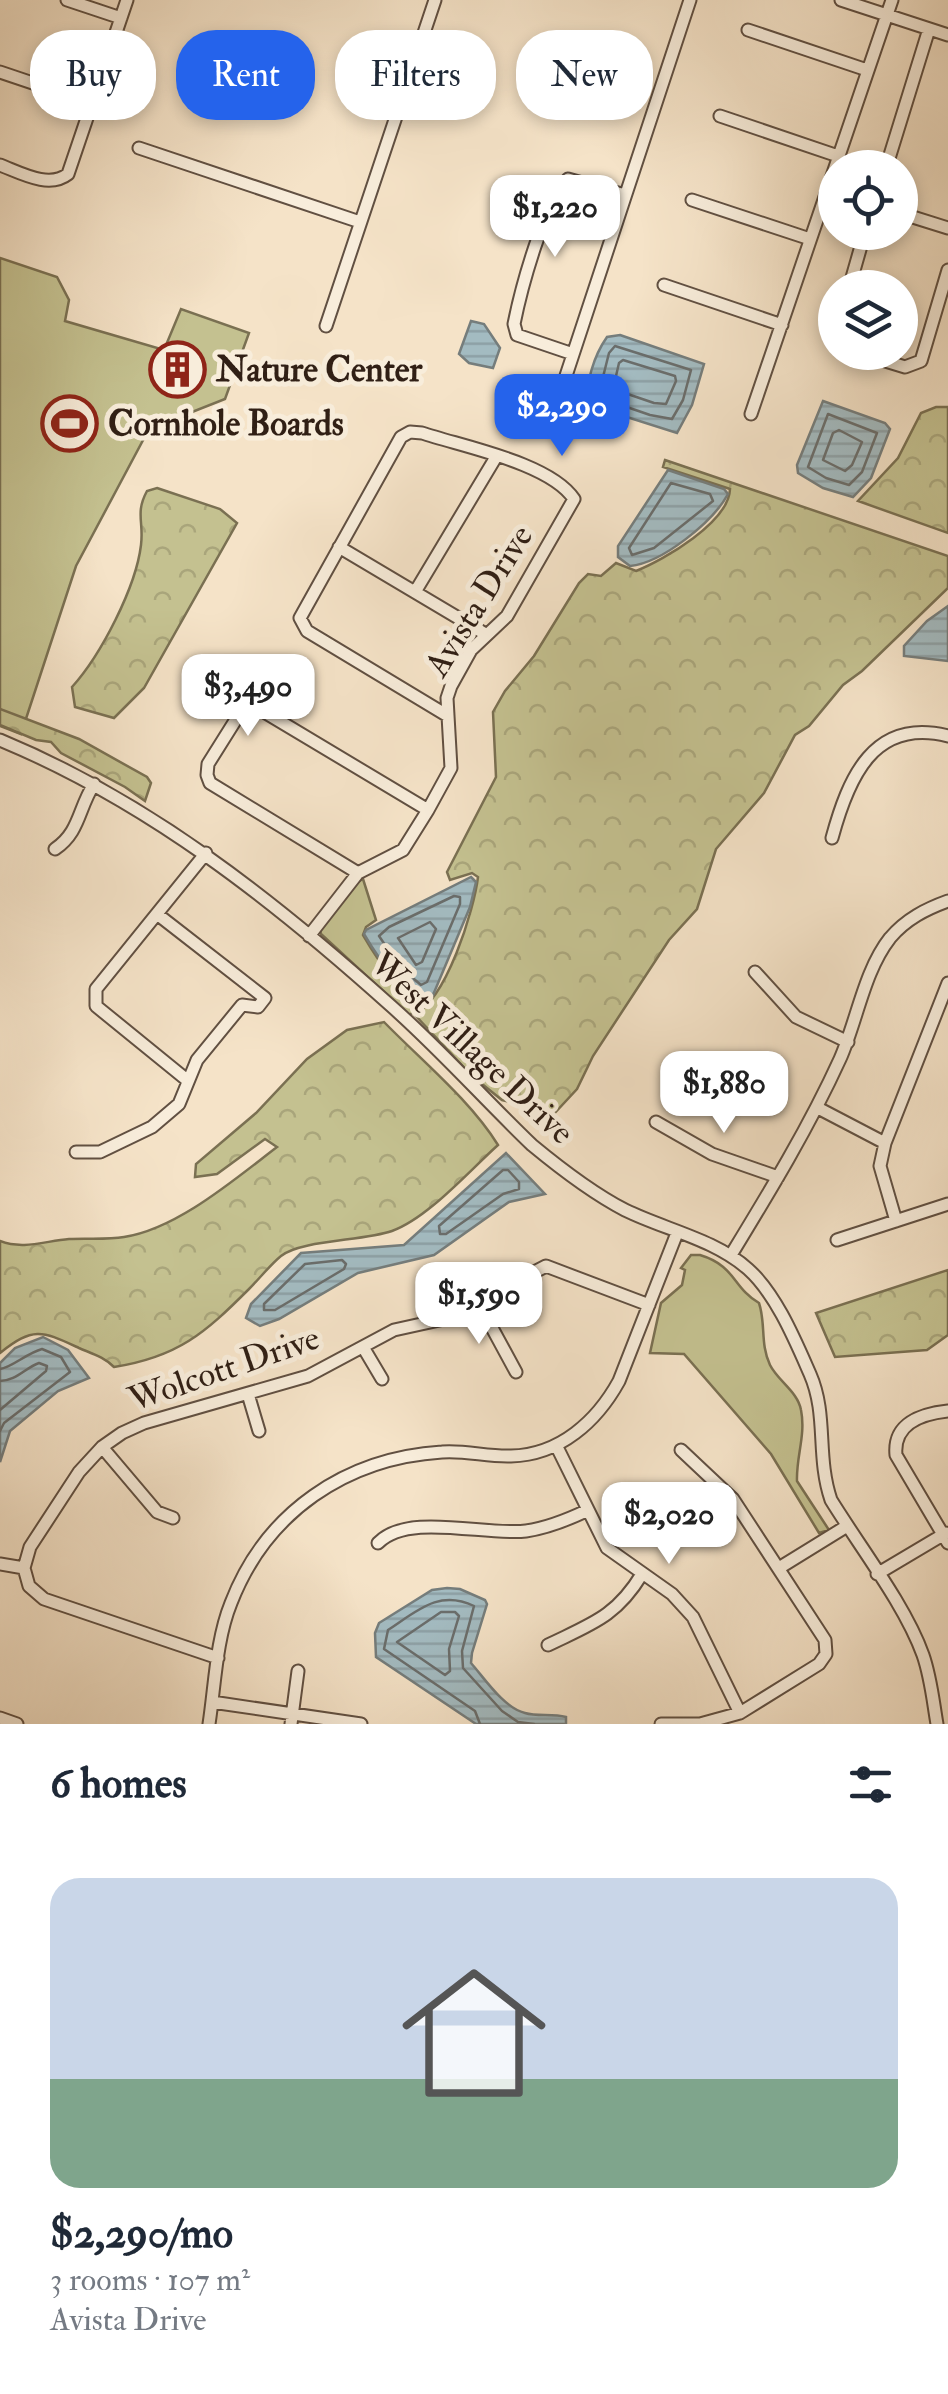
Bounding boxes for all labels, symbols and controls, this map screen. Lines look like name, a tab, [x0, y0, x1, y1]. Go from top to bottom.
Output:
chip: Buy	[30, 30, 156, 120]
chip: Rent	[176, 30, 315, 120]
chip: Filters	[335, 30, 496, 120]
chip: New	[516, 30, 653, 120]
map controls	[818, 150, 918, 370]
button: locate	[818, 150, 918, 250]
pin: $1,220	[474, 175, 636, 260]
text: $1,220	[512, 187, 598, 227]
button: layers	[818, 270, 918, 370]
building icon: Nature Center	[147, 340, 207, 400]
place label: Nature Center	[215, 348, 423, 392]
pin: $2,290	[481, 374, 643, 459]
text: $2,290	[517, 386, 607, 426]
sports icon: Cornhole Boards	[39, 394, 99, 454]
place label: Cornhole Boards	[108, 402, 344, 446]
street label: Avista Drive	[414, 517, 543, 686]
pin: $3,490	[167, 654, 329, 739]
text: $3,490	[204, 666, 292, 706]
street label: West Village Drive	[360, 941, 583, 1154]
pin: $1,880	[643, 1051, 805, 1136]
text: $1,880	[682, 1063, 766, 1103]
pin: $1,590	[398, 1262, 560, 1347]
text: $1,590	[437, 1274, 521, 1314]
street label: Wolcott Drive	[122, 1316, 325, 1423]
pin: $2,020	[588, 1482, 750, 1567]
text: $2,020	[624, 1494, 714, 1534]
icon: filters	[843, 1757, 898, 1812]
text: 6 homes	[50, 1758, 187, 1810]
icon: home	[384, 1943, 564, 2123]
text: $2,290/mo	[50, 2208, 233, 2260]
text: 3 rooms · 107 m²	[50, 2260, 250, 2300]
text: Avista Drive	[50, 2300, 206, 2340]

